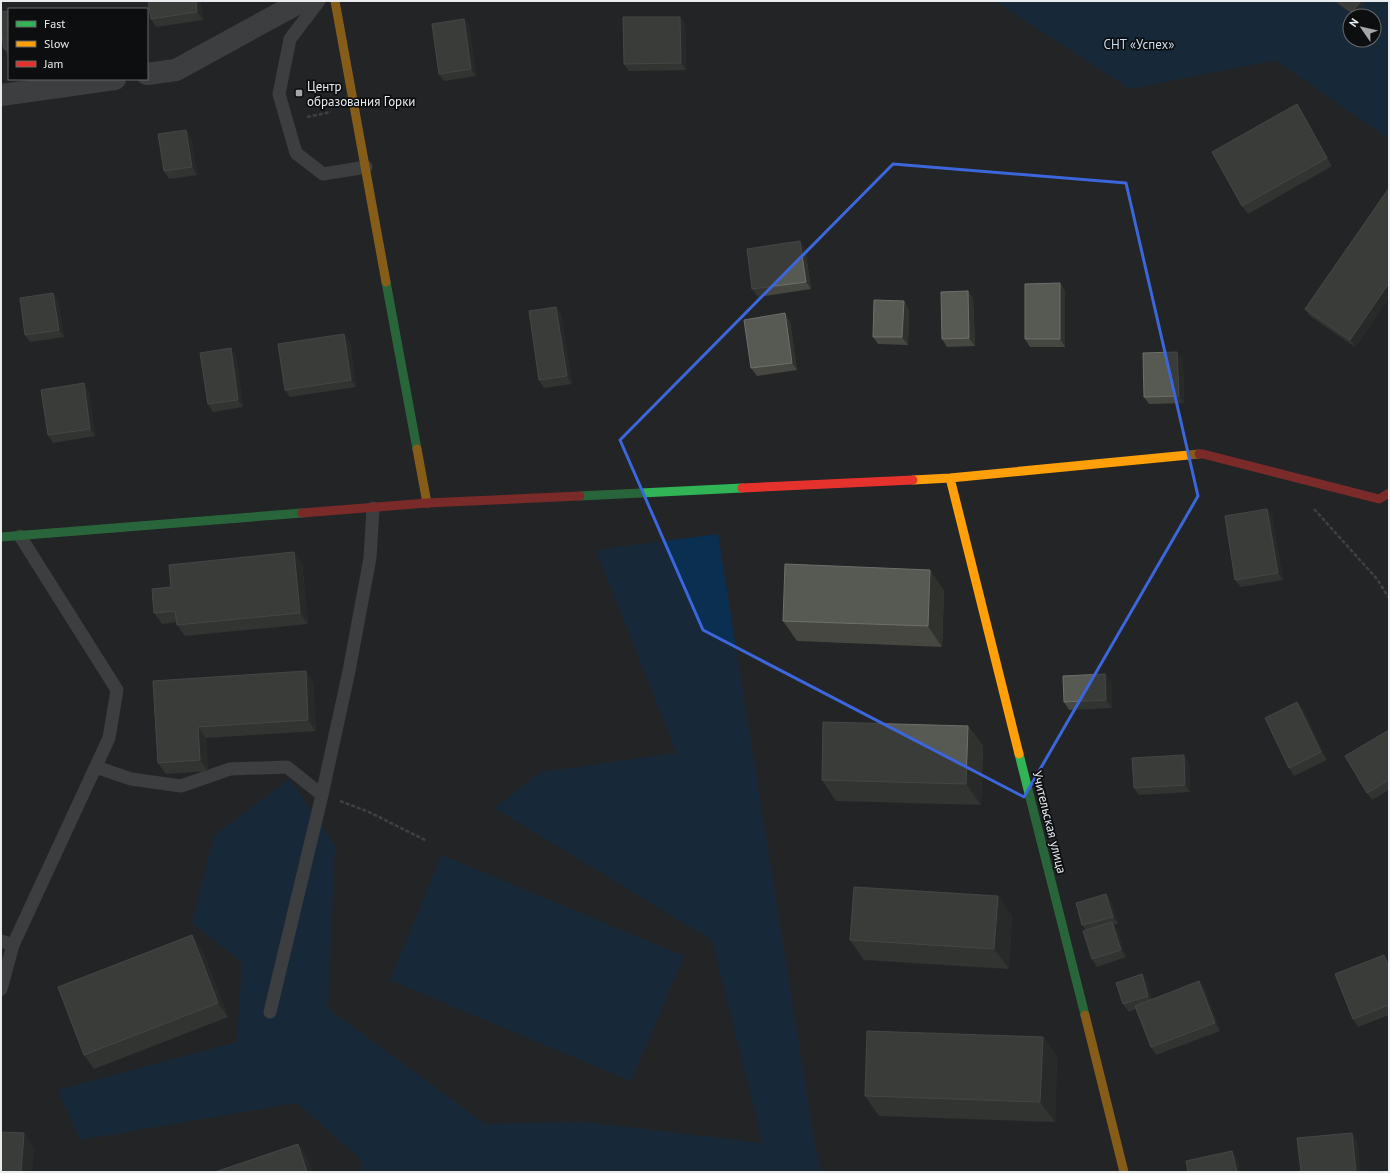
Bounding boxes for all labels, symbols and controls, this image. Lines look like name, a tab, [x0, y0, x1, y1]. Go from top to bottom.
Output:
legend	[8, 8, 148, 80]
north arrow	[1342, 8, 1382, 48]
text: N	[1346, 15, 1362, 29]
text: Fast	[44, 16, 65, 31]
text: Slow	[44, 36, 69, 51]
park label: СНТ «Успех»	[1104, 36, 1174, 53]
text: Jam	[43, 56, 63, 71]
place label: Центр образования Горки	[307, 78, 415, 110]
marker: Центр образования Горки	[294, 88, 304, 98]
street label: Учительская улица	[1029, 769, 1071, 875]

